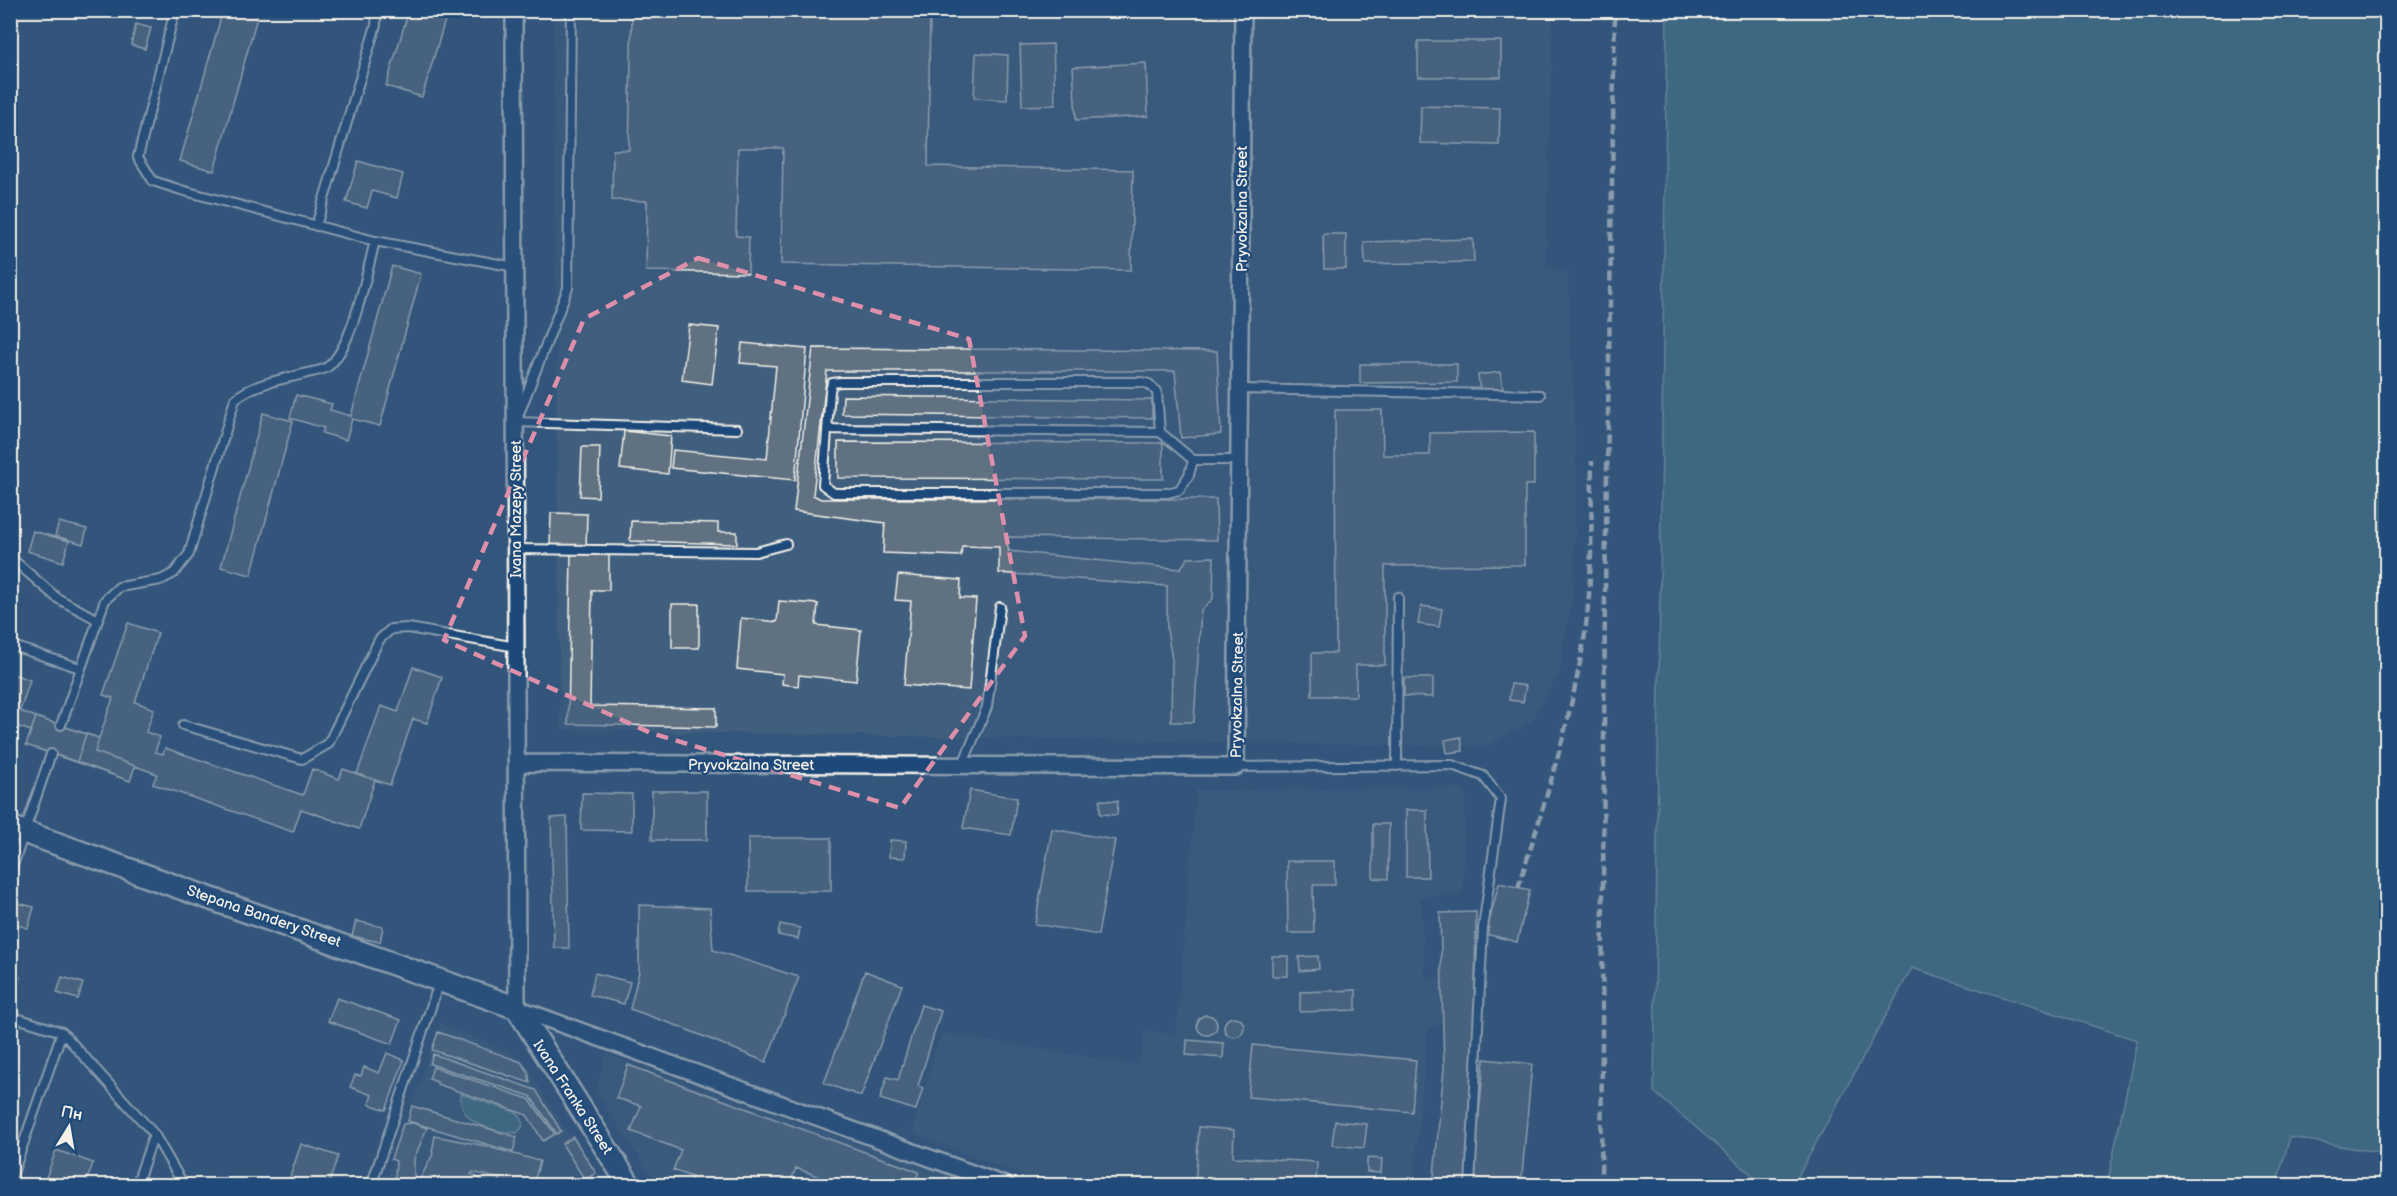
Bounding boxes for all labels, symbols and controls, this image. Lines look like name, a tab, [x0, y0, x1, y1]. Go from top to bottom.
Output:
street label: Pryvokzalna Street	[1233, 146, 1252, 272]
street label: Ivana Mazepy Street	[507, 440, 526, 578]
street label: Pryvokzalna Street	[1227, 631, 1248, 758]
street label: Pryvokzalna Street	[688, 756, 814, 775]
street label: Stepana Bandery Street	[184, 881, 344, 952]
street label: Ivana Franka Street	[528, 1036, 617, 1158]
north arrow	[39, 1097, 99, 1157]
text: Пн	[59, 1102, 84, 1125]

